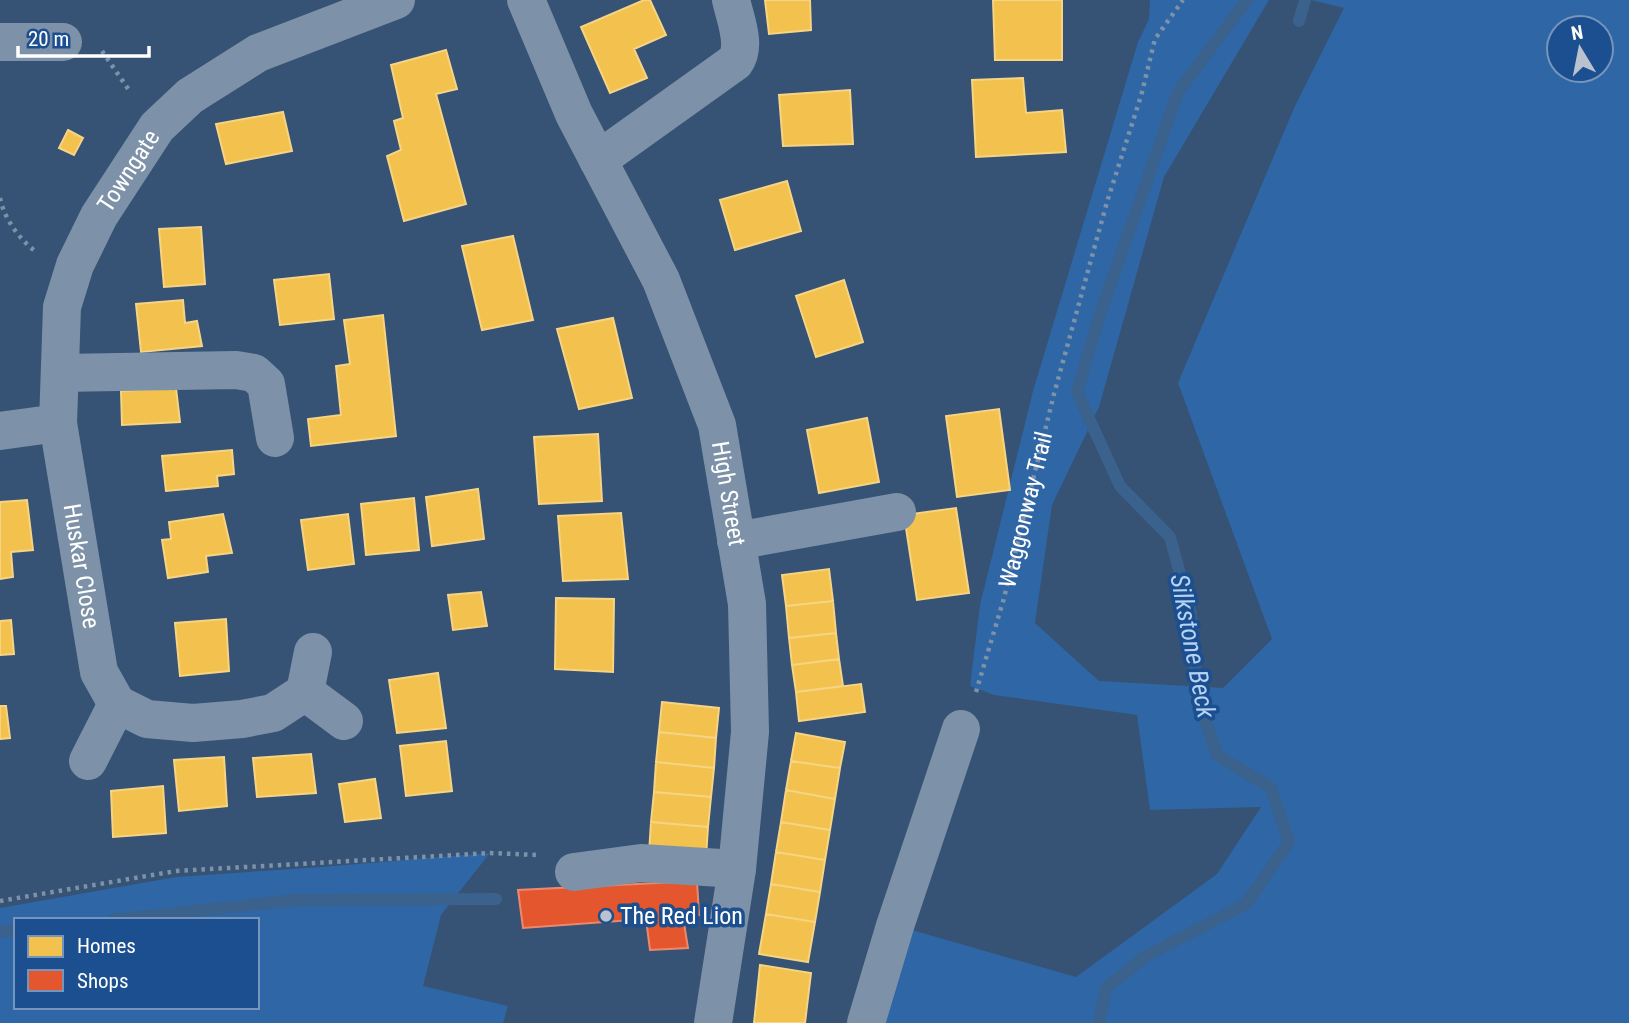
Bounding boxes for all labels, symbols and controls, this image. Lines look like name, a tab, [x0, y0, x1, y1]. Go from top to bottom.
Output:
scale bar	[18, 14, 149, 58]
north arrow	[1545, 14, 1615, 84]
text: N	[1569, 20, 1585, 45]
text: 20 m	[28, 27, 69, 51]
street label: Towngate	[91, 125, 165, 217]
street label: Waggonway Trail	[993, 429, 1058, 591]
street label: High Street	[706, 439, 751, 548]
street label: Huskar Close	[58, 502, 106, 631]
water label: Silkstone Beck	[1164, 572, 1222, 721]
place label: The Red Lion	[620, 902, 743, 930]
marker: The Red Lion	[598, 908, 614, 924]
legend	[14, 918, 259, 1009]
text: Homes	[77, 934, 136, 958]
text: Shops	[77, 969, 129, 993]

